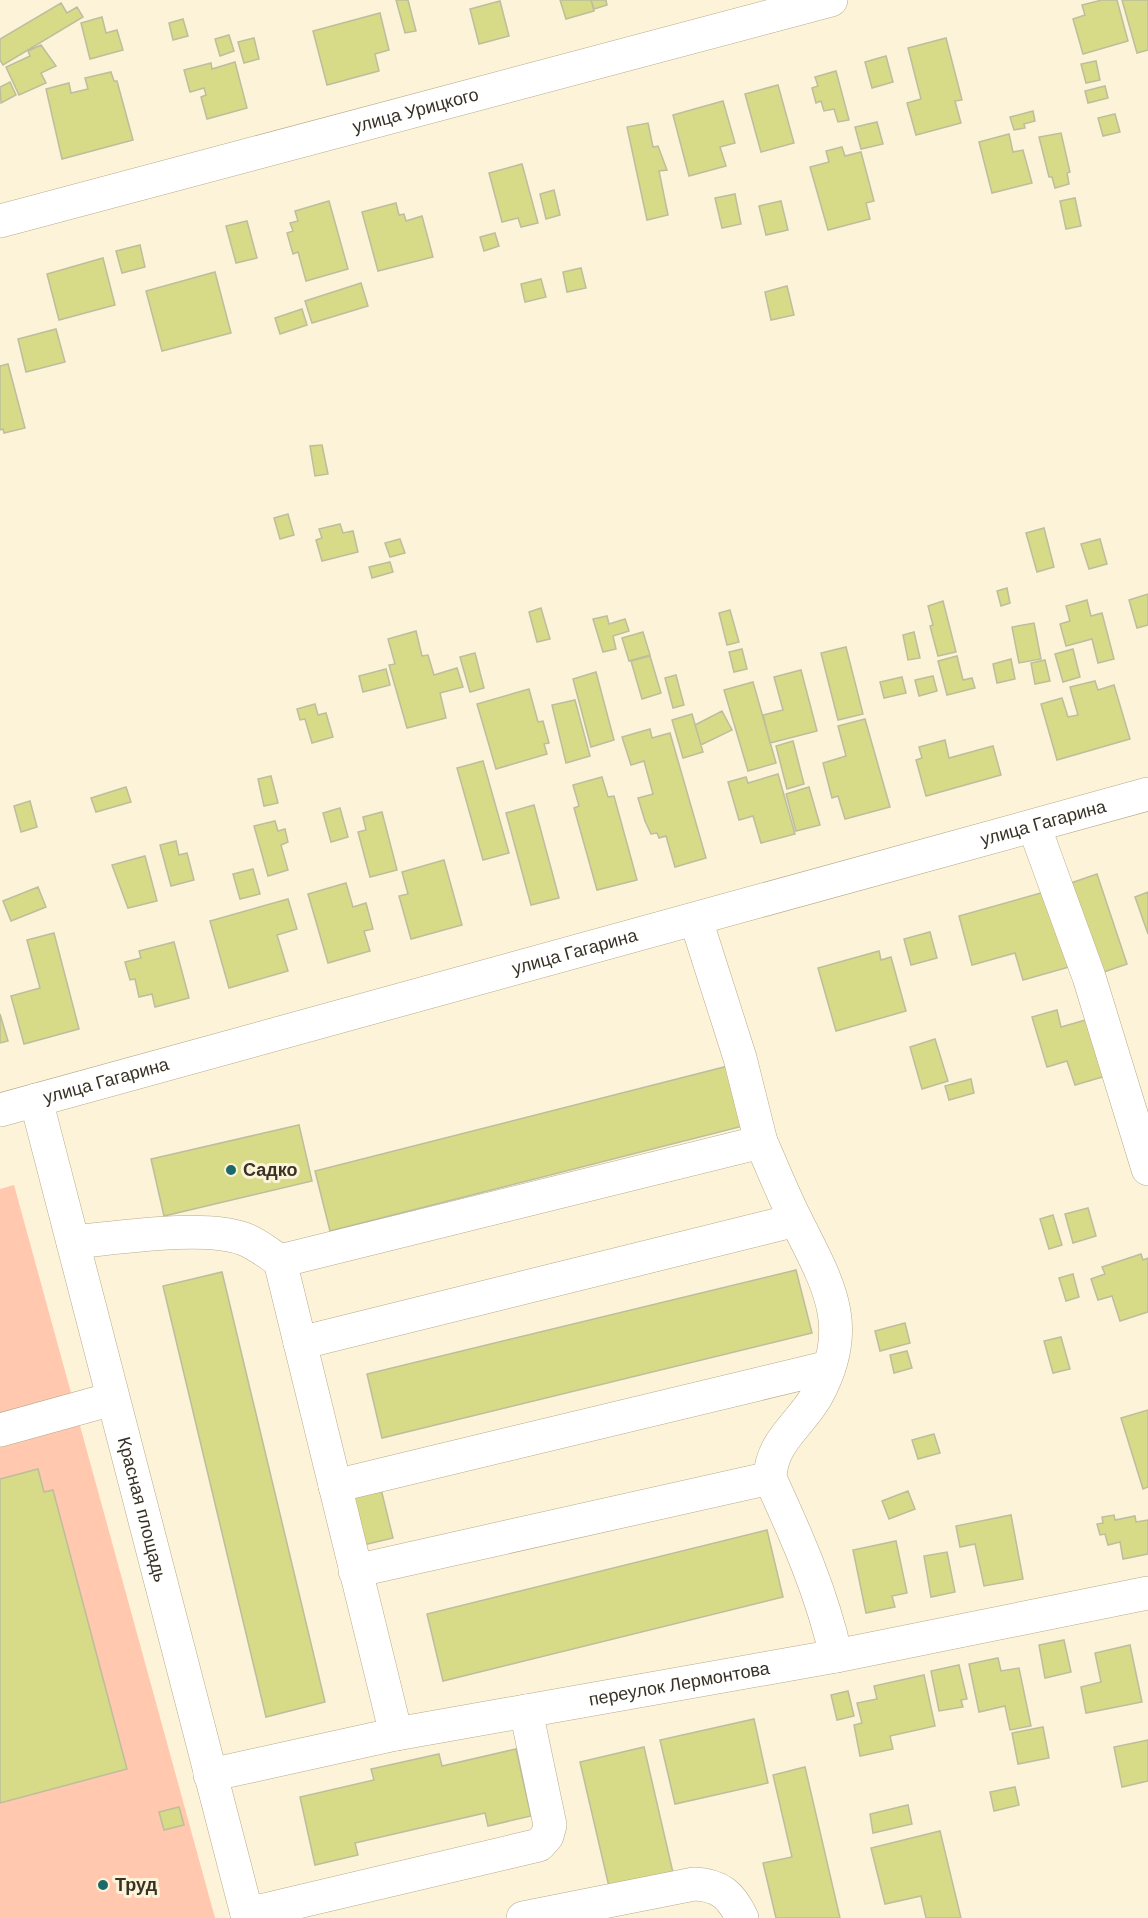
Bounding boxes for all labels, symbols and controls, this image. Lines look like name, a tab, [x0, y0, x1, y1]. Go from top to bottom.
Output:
street label: улица Урицкого	[350, 82, 481, 139]
street label: улица Гагарина	[978, 794, 1110, 852]
street label: улица Гагарина	[509, 923, 641, 981]
street label: улица Гагарина	[41, 1052, 173, 1110]
place label: Садко	[243, 1158, 297, 1182]
marker: Садко	[224, 1163, 238, 1177]
street label: Красная площадь	[112, 1434, 172, 1585]
street label: переулок Лермонтова	[587, 1656, 772, 1712]
place label: Труд	[115, 1873, 158, 1897]
marker: Труд	[96, 1878, 110, 1892]

